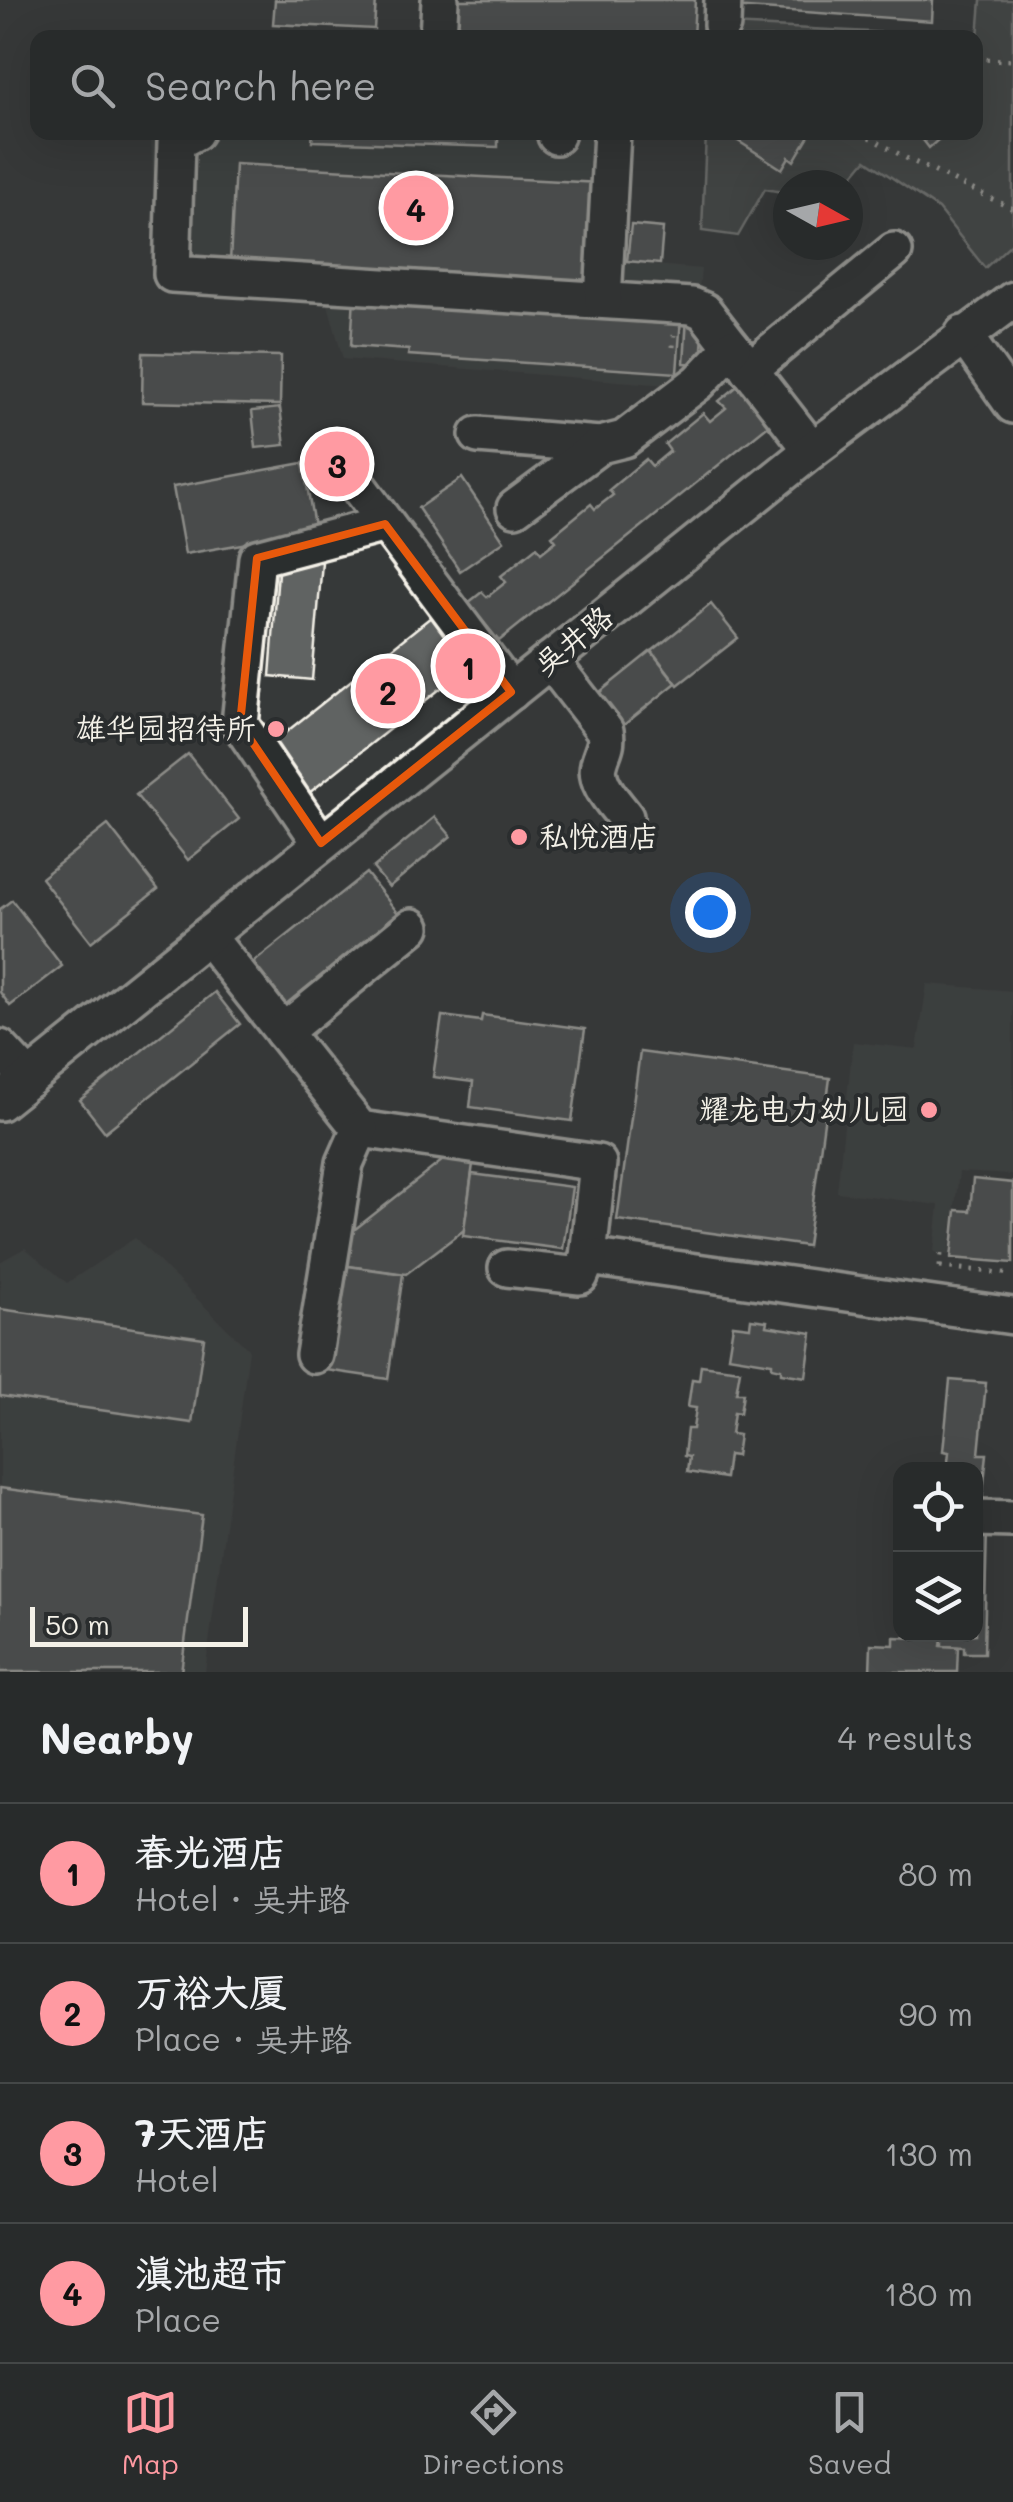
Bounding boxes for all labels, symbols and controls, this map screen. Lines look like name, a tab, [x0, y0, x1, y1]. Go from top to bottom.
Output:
search box	[30, 30, 983, 140]
icon: search	[65, 58, 120, 113]
text: Search here	[145, 60, 376, 110]
pin: 4	[384, 170, 448, 246]
north arrow	[773, 170, 863, 260]
pin: 3	[304, 426, 370, 502]
street label: 吴井路	[525, 596, 620, 683]
pin: 1	[436, 628, 500, 704]
pin: 2	[356, 654, 420, 728]
place label: 雄华园招待所	[76, 707, 256, 747]
marker: 雄华园招待所	[265, 718, 287, 740]
place label: 私悦酒店	[539, 815, 659, 855]
marker: 私悦酒店	[508, 826, 530, 848]
your location	[685, 887, 736, 938]
place label: 耀龙电力幼儿园	[699, 1088, 909, 1128]
marker: 耀龙电力幼儿园	[918, 1099, 940, 1121]
map controls	[893, 1462, 983, 1642]
button: locate	[893, 1462, 983, 1552]
button: layers	[893, 1552, 983, 1642]
scale bar	[30, 1602, 248, 1646]
text: 50 m	[45, 1606, 110, 1642]
text: Nearby	[40, 1710, 194, 1765]
text: 4 results	[837, 1716, 973, 1758]
text: 春光酒店	[135, 1826, 287, 1876]
text: 1	[65, 1852, 80, 1894]
text: 80 m	[898, 1852, 973, 1894]
text: Hotel · 吴井路	[135, 1877, 349, 1919]
text: 万裕大厦	[135, 1966, 287, 2016]
text: 2	[64, 1992, 81, 2034]
text: 90 m	[899, 1992, 973, 2034]
text: Place · 吴井路	[135, 2017, 352, 2059]
text: 7天酒店	[135, 2107, 270, 2157]
text: 3	[63, 2132, 82, 2174]
text: 130 m	[884, 2132, 973, 2174]
text: Hotel	[135, 2158, 219, 2200]
text: 滇池超市	[135, 2247, 287, 2297]
text: 4	[62, 2272, 83, 2314]
text: 180 m	[884, 2272, 973, 2314]
text: Place	[135, 2298, 221, 2340]
tab: Map	[122, 2385, 179, 2481]
tab: Directions	[422, 2385, 565, 2481]
tab: Saved	[808, 2385, 891, 2481]

